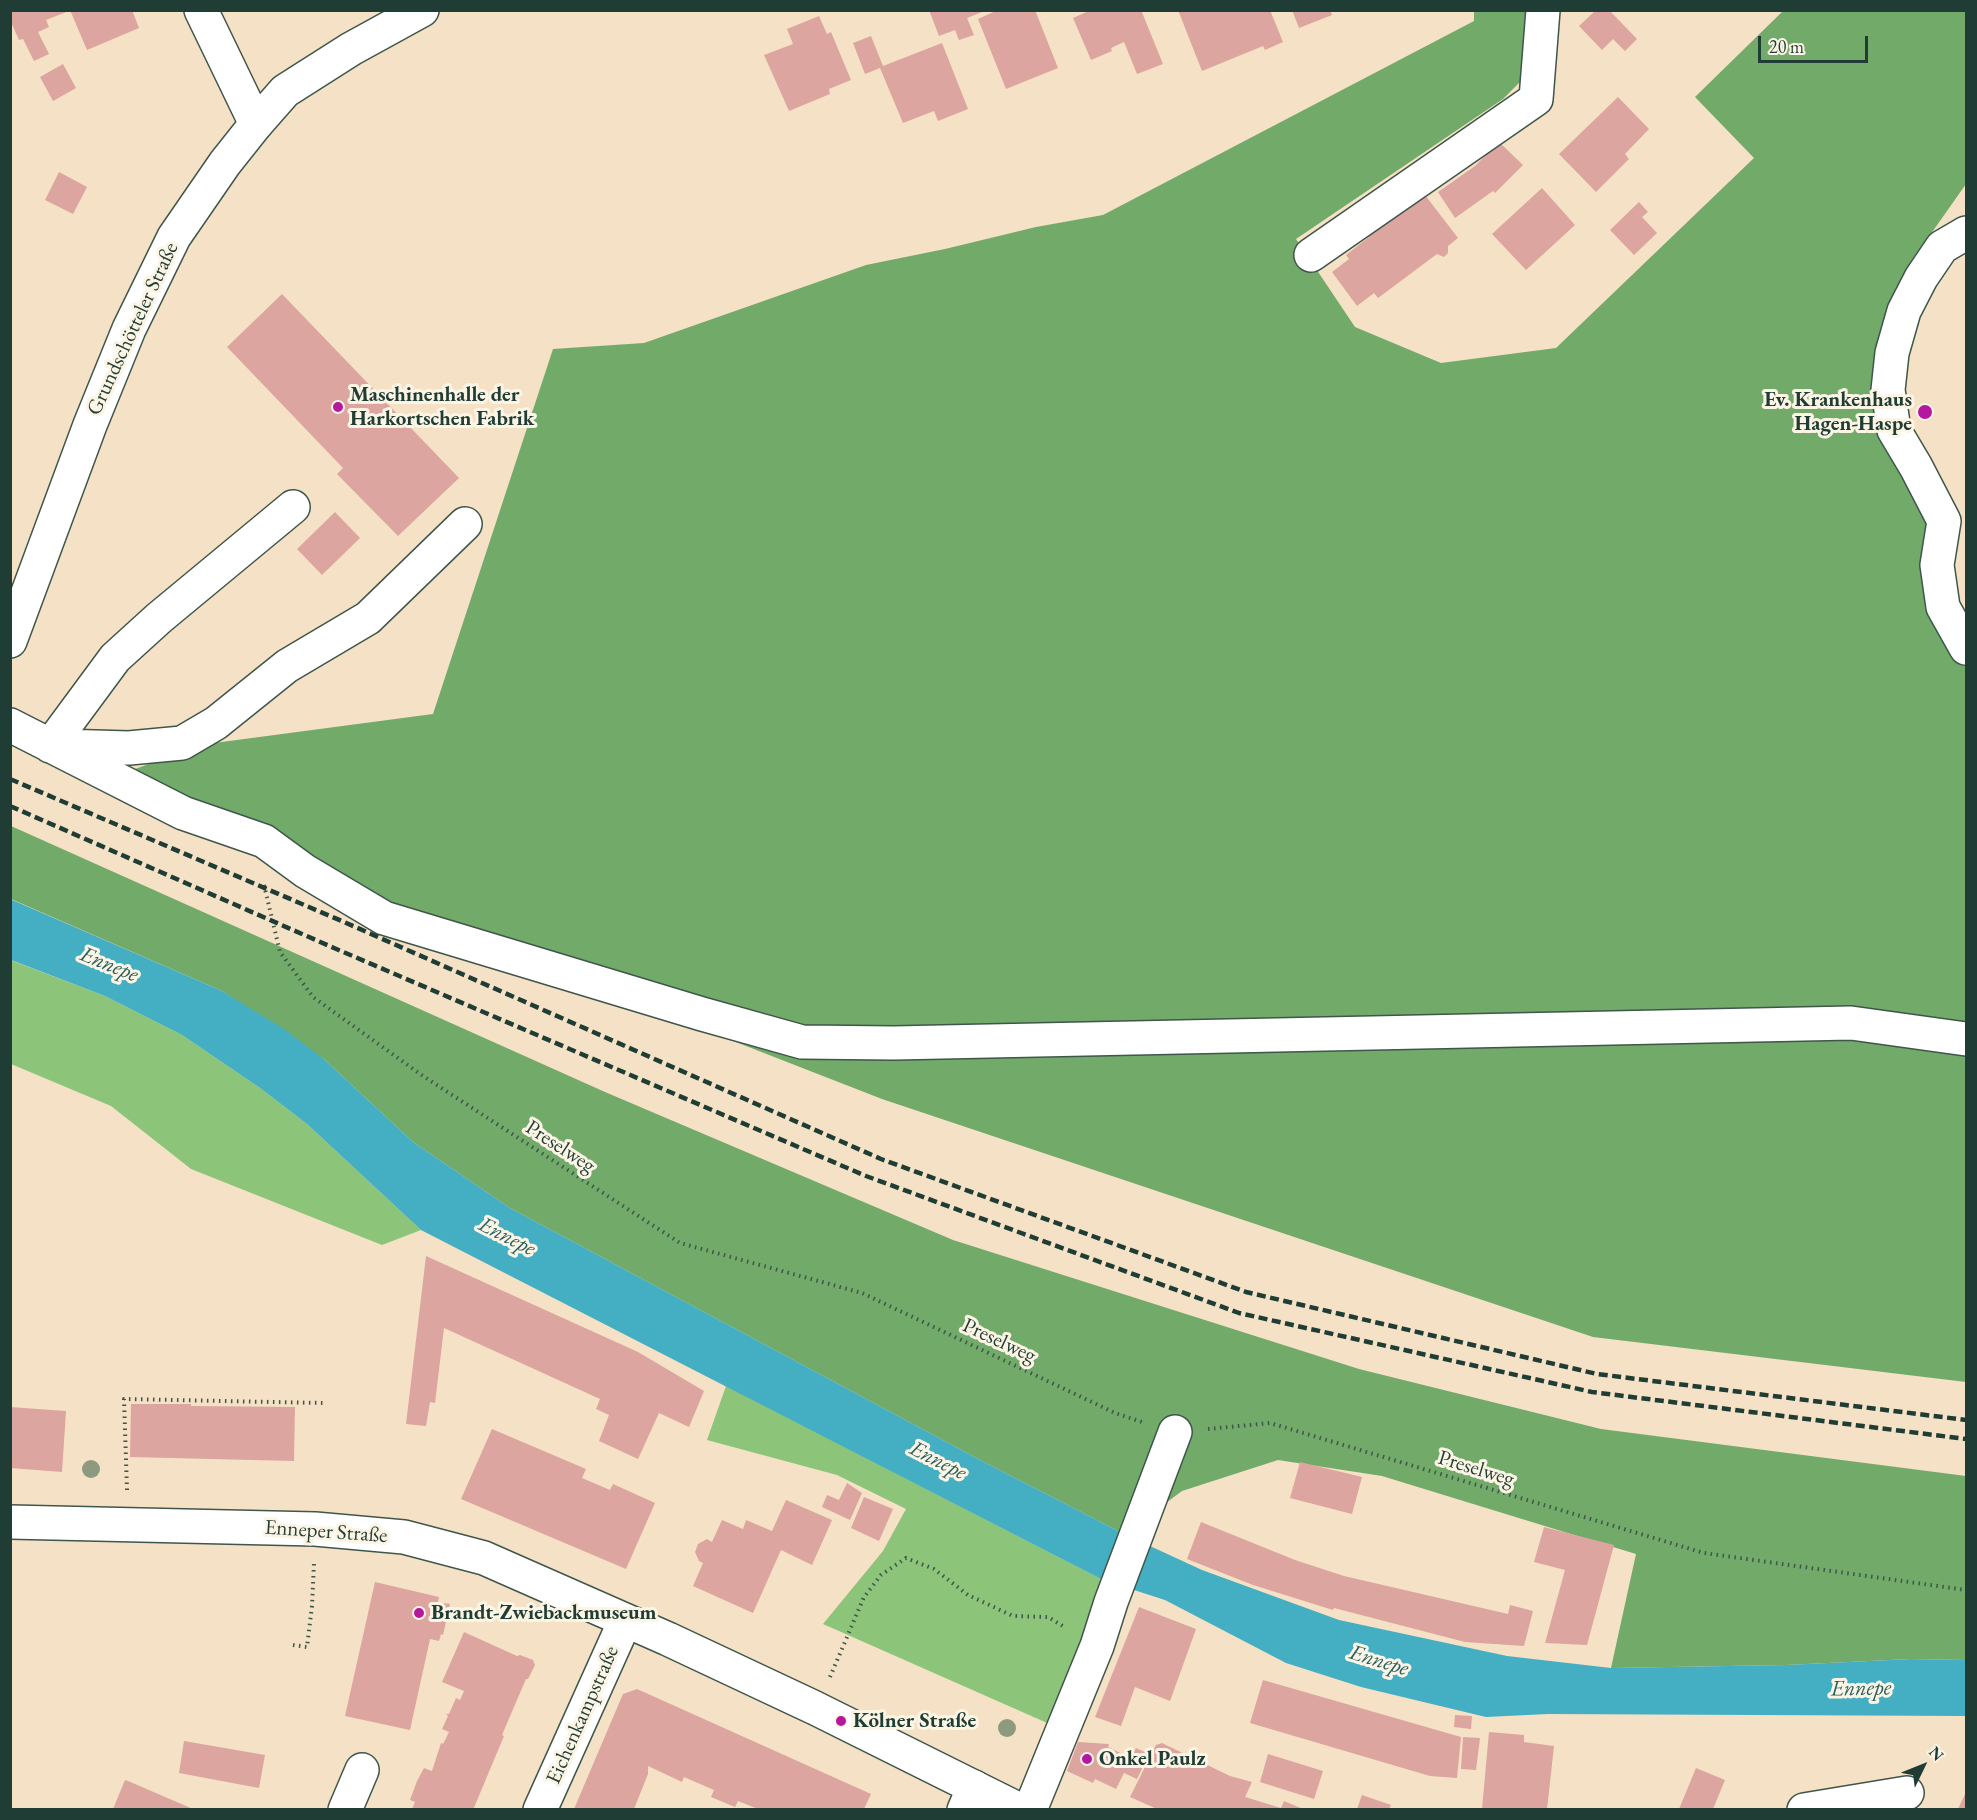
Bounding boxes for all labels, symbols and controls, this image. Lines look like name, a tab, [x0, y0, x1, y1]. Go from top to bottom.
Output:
scale bar	[1761, 24, 1870, 62]
text: 20 m	[1769, 35, 1804, 58]
street label: Grundschötteler Straße	[82, 238, 184, 420]
place label: Maschinenhalle der Harkortschen Fabrik	[350, 382, 534, 432]
place label: Ev. Krankenhaus Hagen-Haspe	[1764, 387, 1912, 437]
marker: Maschinenhalle der Harkortschen Fabrik	[331, 400, 345, 414]
marker: Ev. Krankenhaus Hagen-Haspe	[1916, 403, 1934, 421]
water label: Ennepe	[76, 942, 142, 988]
street label: Preselweg	[520, 1115, 600, 1179]
water label: Ennepe	[474, 1212, 540, 1262]
street label: Preselweg	[958, 1313, 1040, 1369]
water label: Ennepe	[905, 1436, 971, 1486]
street label: Preselweg	[1435, 1446, 1517, 1492]
street label: Enneper Straße	[264, 1515, 388, 1549]
place label: Brandt-Zwiebackmuseum	[431, 1600, 656, 1626]
marker: Brandt-Zwiebackmuseum	[412, 1606, 426, 1620]
water label: Ennepe	[1346, 1640, 1412, 1682]
street label: Eichenkampstraße	[541, 1642, 625, 1788]
water label: Ennepe	[1831, 1675, 1891, 1703]
place label: Kölner Straße	[853, 1708, 976, 1734]
marker: Kölner Straße	[834, 1714, 848, 1728]
north arrow	[1893, 1736, 1953, 1796]
text: N	[1924, 1741, 1949, 1765]
place label: Onkel Paulz	[1099, 1746, 1206, 1772]
marker: Onkel Paulz	[1080, 1752, 1094, 1766]

